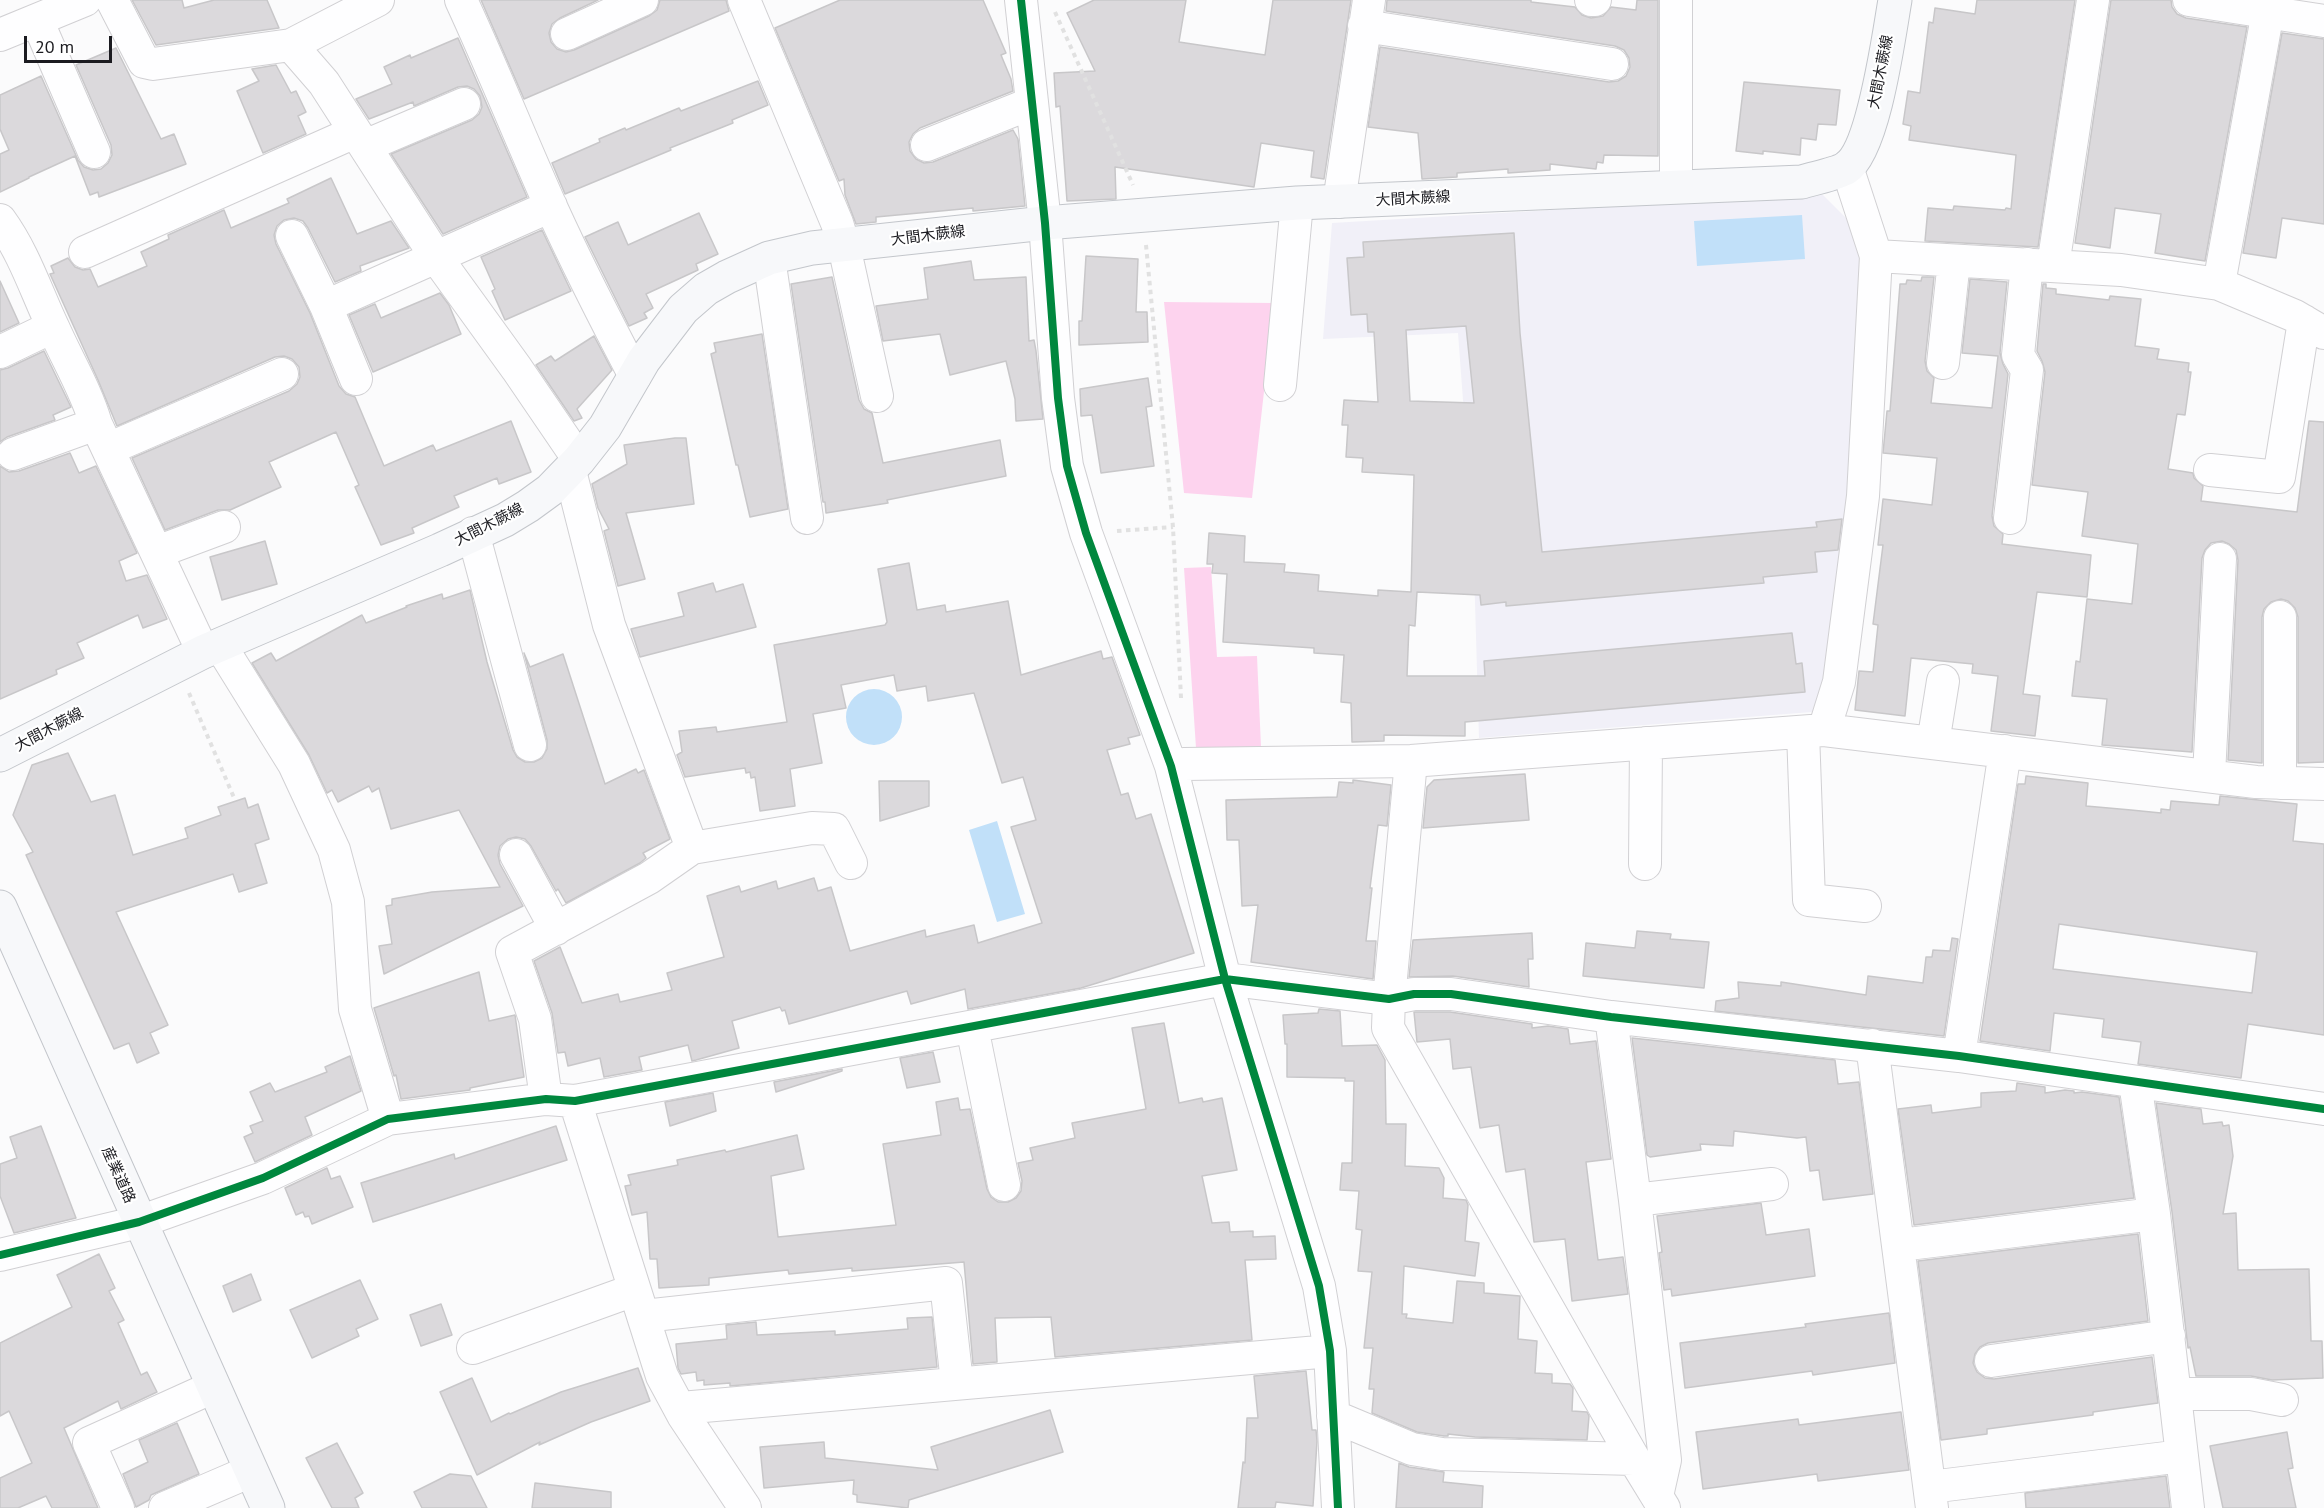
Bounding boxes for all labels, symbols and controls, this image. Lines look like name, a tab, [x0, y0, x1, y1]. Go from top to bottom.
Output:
scale bar	[27, 24, 116, 62]
street label: 大間木蕨線	[1865, 33, 1897, 111]
text: 20 m	[35, 35, 74, 58]
street label: 大間木蕨線	[1375, 188, 1451, 210]
street label: 大間木蕨線	[890, 222, 966, 250]
street label: 大間木蕨線	[452, 500, 526, 550]
street label: 大間木蕨線	[12, 704, 86, 756]
street label: 産業道路	[98, 1144, 138, 1206]

